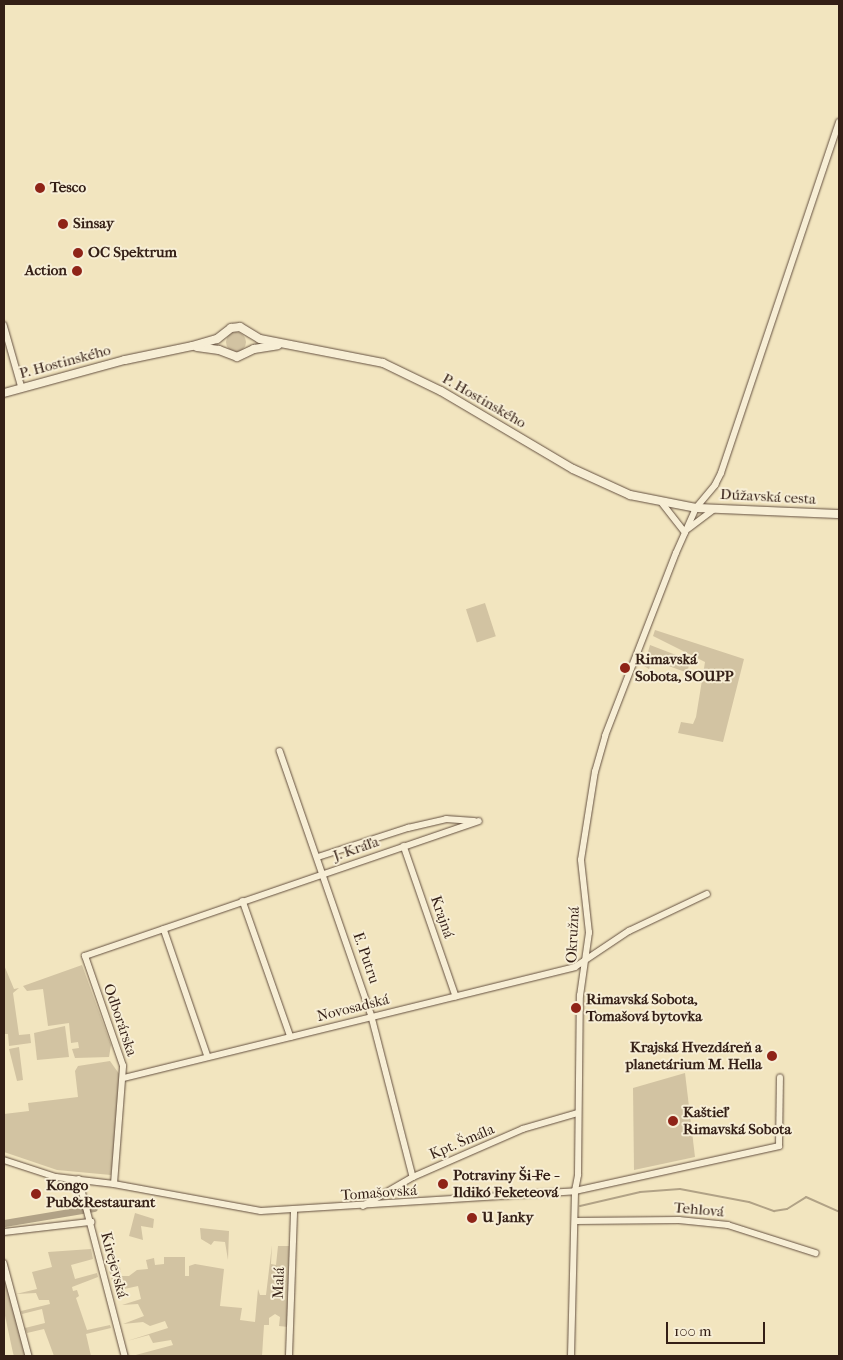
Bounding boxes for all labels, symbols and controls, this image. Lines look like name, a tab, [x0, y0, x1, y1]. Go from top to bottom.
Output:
place label: Tesco	[50, 179, 86, 197]
marker: Tesco	[34, 182, 46, 194]
place label: Sinsay	[73, 215, 114, 233]
marker: Sinsay	[57, 218, 69, 230]
place label: OC Spektrum	[88, 244, 177, 262]
marker: OC Spektrum	[72, 247, 84, 259]
place label: Action	[25, 262, 67, 280]
marker: Action	[71, 265, 83, 277]
street label: P. Hostinského	[17, 341, 113, 383]
street label: P. Hostinského	[439, 370, 529, 432]
street label: Dúžavská cesta	[720, 486, 816, 508]
place label: Rimavská Sobota, SOUPP	[635, 650, 734, 685]
marker: Rimavská Sobota, SOUPP	[619, 662, 631, 674]
street label: J. Kráľa	[331, 833, 381, 865]
street label: Krajná	[426, 893, 458, 941]
street label: Okružná	[563, 906, 583, 964]
street label: E. Putru	[349, 930, 383, 986]
street label: Odborárska	[99, 981, 141, 1059]
street label: Novosadská	[315, 990, 391, 1026]
place label: Rimavská Sobota, Tomašová bytovka	[586, 990, 702, 1025]
marker: Rimavská Sobota, Tomašová bytovka	[570, 1002, 582, 1014]
place label: Krajská Hvezdáreň a planetárium M. Hella	[626, 1038, 762, 1073]
marker: Krajská Hvezdáreň a planetárium M. Hella	[766, 1050, 778, 1062]
place label: Kaštieľ Rimavská Sobota	[683, 1103, 791, 1138]
marker: Kaštieľ Rimavská Sobota	[667, 1115, 679, 1127]
street label: Kpt. Šmála	[427, 1120, 497, 1164]
place label: Potraviny Ši-Fe - Ildikó Feketeová	[453, 1166, 558, 1201]
place label: Kongo Pub&Restaurant	[46, 1176, 155, 1211]
marker: Potraviny Ši-Fe - Ildikó Feketeová	[437, 1178, 449, 1190]
street label: Tomašovská	[340, 1181, 418, 1205]
marker: Kongo Pub&Restaurant	[30, 1188, 42, 1200]
street label: Tehlová	[673, 1199, 725, 1221]
place label: U Janky	[482, 1209, 534, 1227]
marker: U Janky	[466, 1212, 478, 1224]
street label: Kirejevská	[97, 1230, 131, 1300]
street label: Malá	[269, 1267, 289, 1299]
scale bar	[668, 1312, 767, 1344]
text: 100 m	[674, 1322, 712, 1340]

